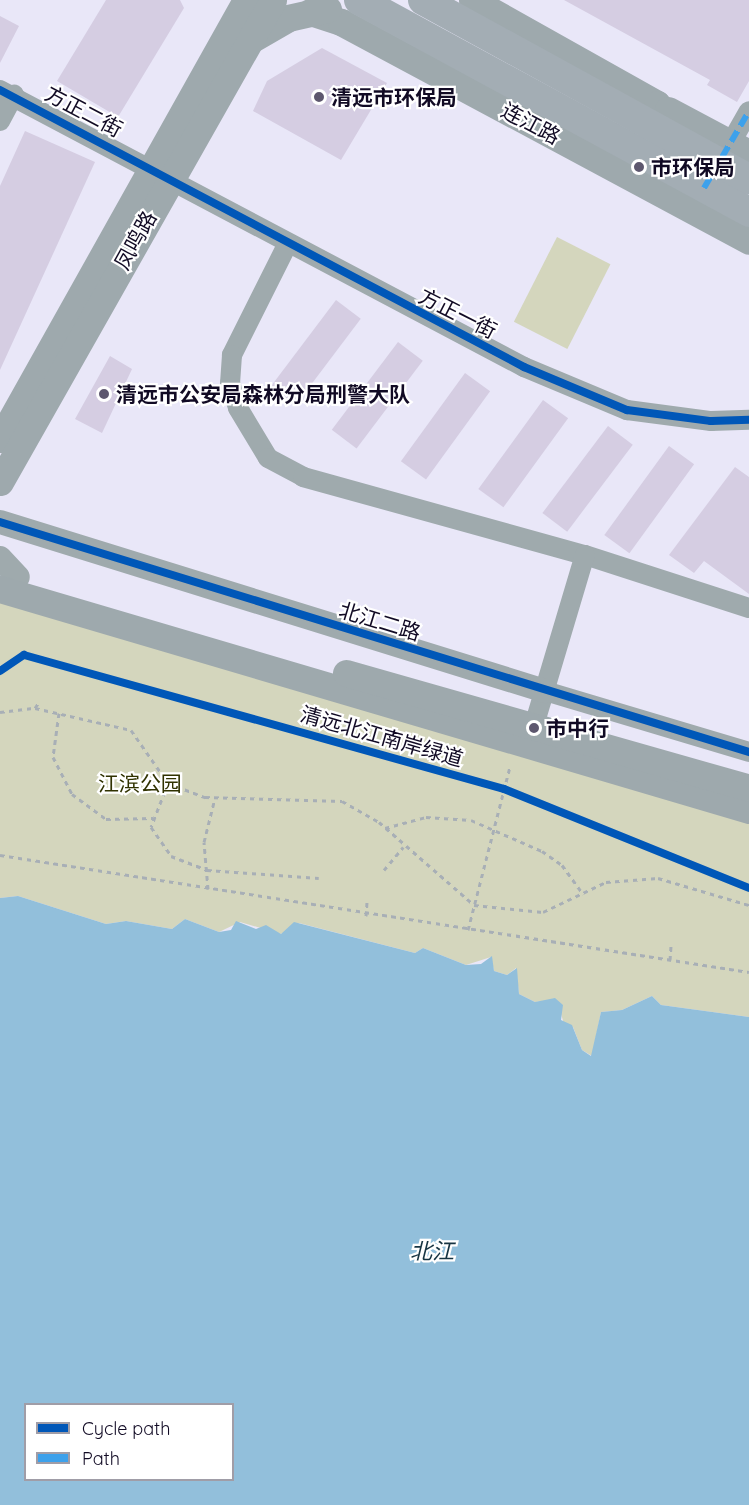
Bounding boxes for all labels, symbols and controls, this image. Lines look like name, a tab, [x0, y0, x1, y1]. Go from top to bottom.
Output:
street label: 方正二街	[41, 80, 127, 142]
place label: 清远市环保局	[331, 84, 457, 110]
marker: 清远市环保局	[312, 90, 326, 104]
street label: 连江路	[497, 97, 565, 149]
place label: 市环保局	[651, 154, 735, 180]
marker: 市环保局	[632, 160, 646, 174]
street label: 凤鸣路	[109, 206, 161, 274]
street label: 方正一街	[415, 283, 501, 343]
place label: 清远市公安局森林分局刑警大队	[116, 381, 410, 407]
marker: 清远市公安局森林分局刑警大队	[97, 387, 111, 401]
street label: 北江二路	[336, 597, 424, 645]
street label: 清远北江南岸绿道	[298, 701, 466, 771]
place label: 市中行	[546, 715, 609, 741]
marker: 市中行	[527, 721, 541, 735]
park label: 江滨公园	[98, 770, 182, 796]
water label: 北江	[410, 1239, 454, 1265]
legend	[24, 1403, 234, 1481]
text: Cycle path	[82, 1417, 170, 1440]
text: Path	[82, 1447, 120, 1470]

